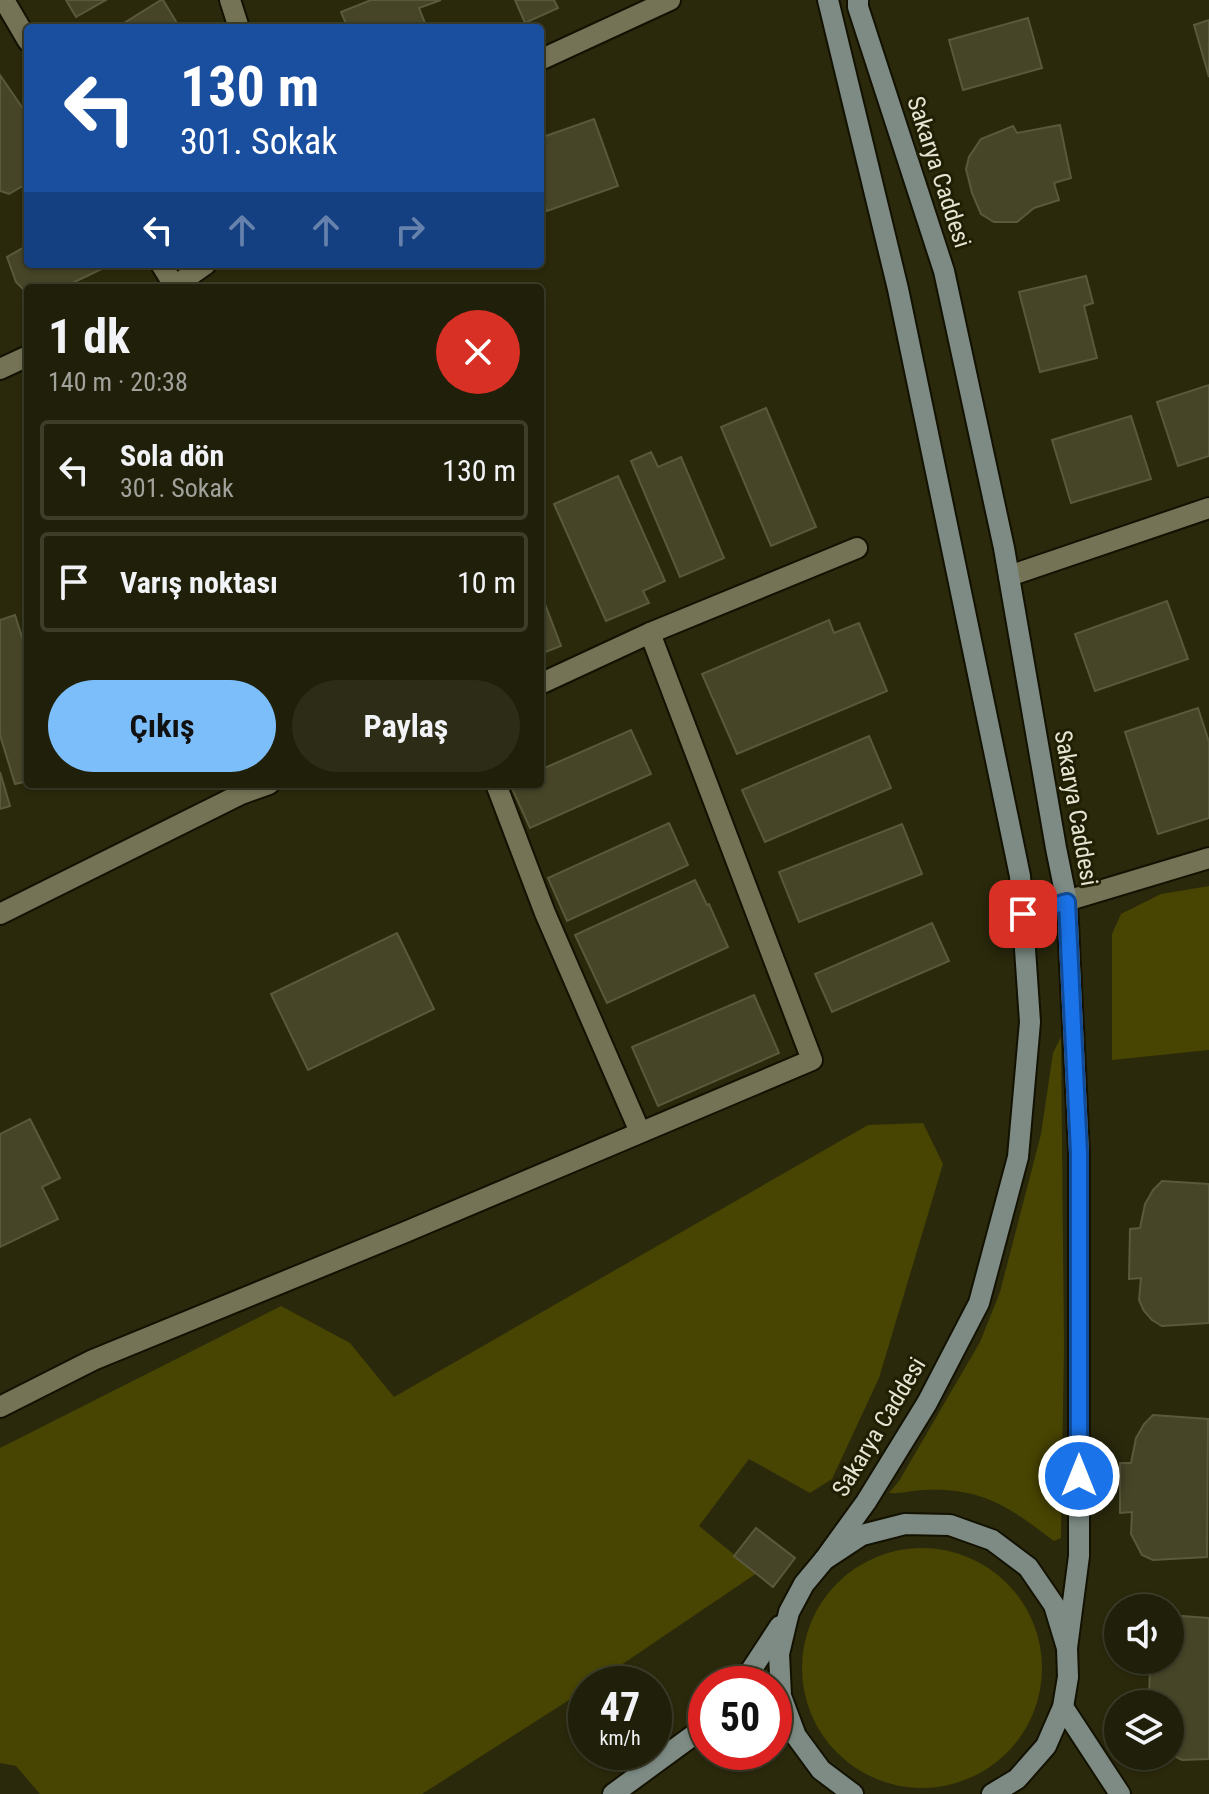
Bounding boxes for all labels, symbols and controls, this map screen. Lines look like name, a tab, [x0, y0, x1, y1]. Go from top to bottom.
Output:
text: 130 m	[180, 54, 319, 120]
icon: left	[48, 56, 152, 160]
street label: Sakarya Caddesi	[901, 93, 977, 251]
text: 301. Sokak	[180, 121, 338, 163]
icon: left	[136, 208, 180, 252]
icon: ahead	[220, 208, 264, 252]
icon: ahead	[304, 208, 348, 252]
icon: right	[388, 208, 432, 252]
text: 1 dk	[48, 308, 130, 365]
button: close	[436, 310, 520, 394]
text: 140 m · 20:38	[48, 367, 188, 397]
text: Sola dön	[120, 438, 224, 473]
icon: left	[52, 448, 96, 492]
text: 130 m	[442, 453, 516, 488]
text: 301. Sokak	[120, 473, 234, 503]
icon: arrive	[52, 560, 96, 604]
text: Varış noktası	[120, 565, 278, 600]
text: 10 m	[457, 565, 516, 600]
button: Çıkış	[48, 680, 276, 772]
button: Paylaş	[292, 680, 520, 772]
street label: Sakarya Caddesi	[1049, 728, 1103, 888]
pin	[989, 880, 1057, 948]
icon: arrive	[1001, 892, 1045, 936]
street label: Sakarya Caddesi	[827, 1352, 931, 1502]
position arrow	[1037, 1434, 1121, 1518]
map controls	[1104, 1594, 1184, 1770]
button: sound	[1104, 1594, 1184, 1674]
speed limit sign: 50	[688, 1666, 792, 1770]
text: 47	[600, 1684, 640, 1731]
button: layers	[1104, 1690, 1184, 1770]
text: km/h	[599, 1726, 641, 1750]

